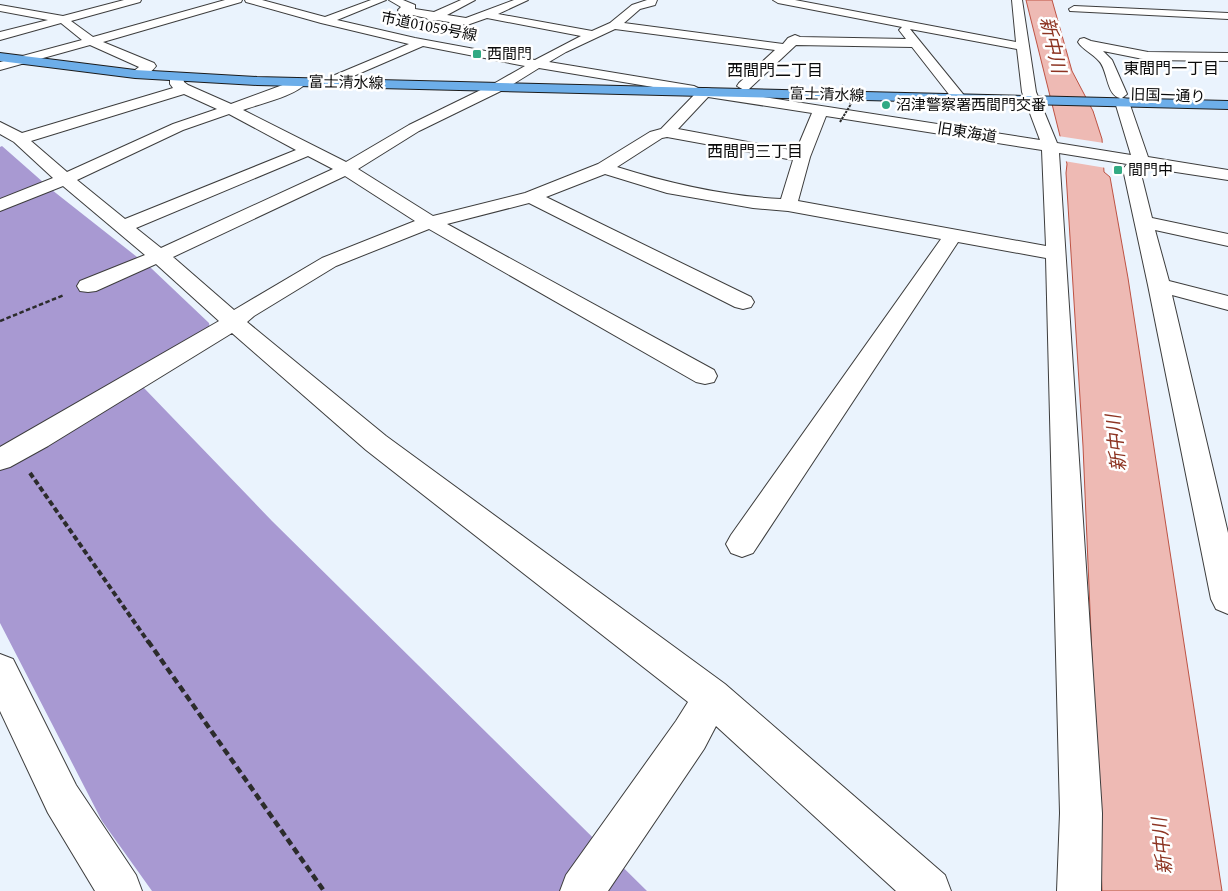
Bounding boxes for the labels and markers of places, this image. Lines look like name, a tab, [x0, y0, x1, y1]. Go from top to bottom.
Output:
place label: 西間門	[487, 43, 532, 66]
marker: 西間門	[471, 48, 483, 60]
place label: 沼津警察署西間門交番	[896, 94, 1046, 117]
marker: 沼津警察署西間門交番	[880, 99, 892, 111]
place label: 間門中	[1128, 159, 1173, 182]
marker: 間門中	[1112, 164, 1124, 176]

